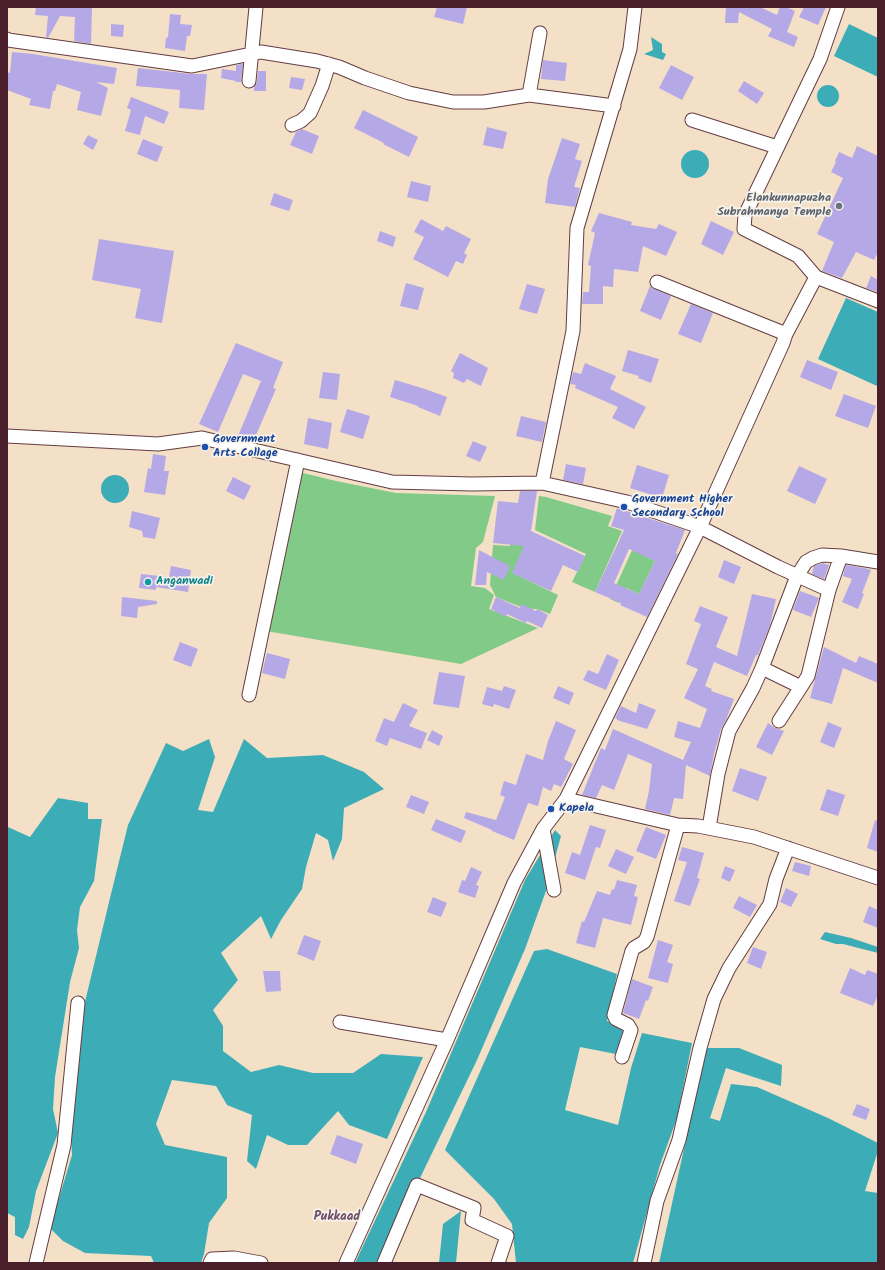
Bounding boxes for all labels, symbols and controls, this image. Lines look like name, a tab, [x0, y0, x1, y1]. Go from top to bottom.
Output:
place label: Elankunnapuzha Subrahmanya Temple	[717, 192, 831, 220]
marker: Elankunnapuzha Subrahmanya Temple	[834, 201, 844, 211]
place label: Government Arts Collage	[213, 433, 278, 461]
marker: Government Arts Collage	[200, 442, 210, 452]
place label: Government Higher Secondary School	[632, 493, 733, 521]
marker: Government Higher Secondary School	[619, 502, 629, 512]
place label: Anganwadi	[156, 575, 213, 589]
marker: Anganwadi	[143, 577, 153, 587]
place label: Kapela	[559, 802, 594, 816]
marker: Kapela	[546, 804, 556, 814]
district label: Pukkaad	[314, 1210, 360, 1226]

